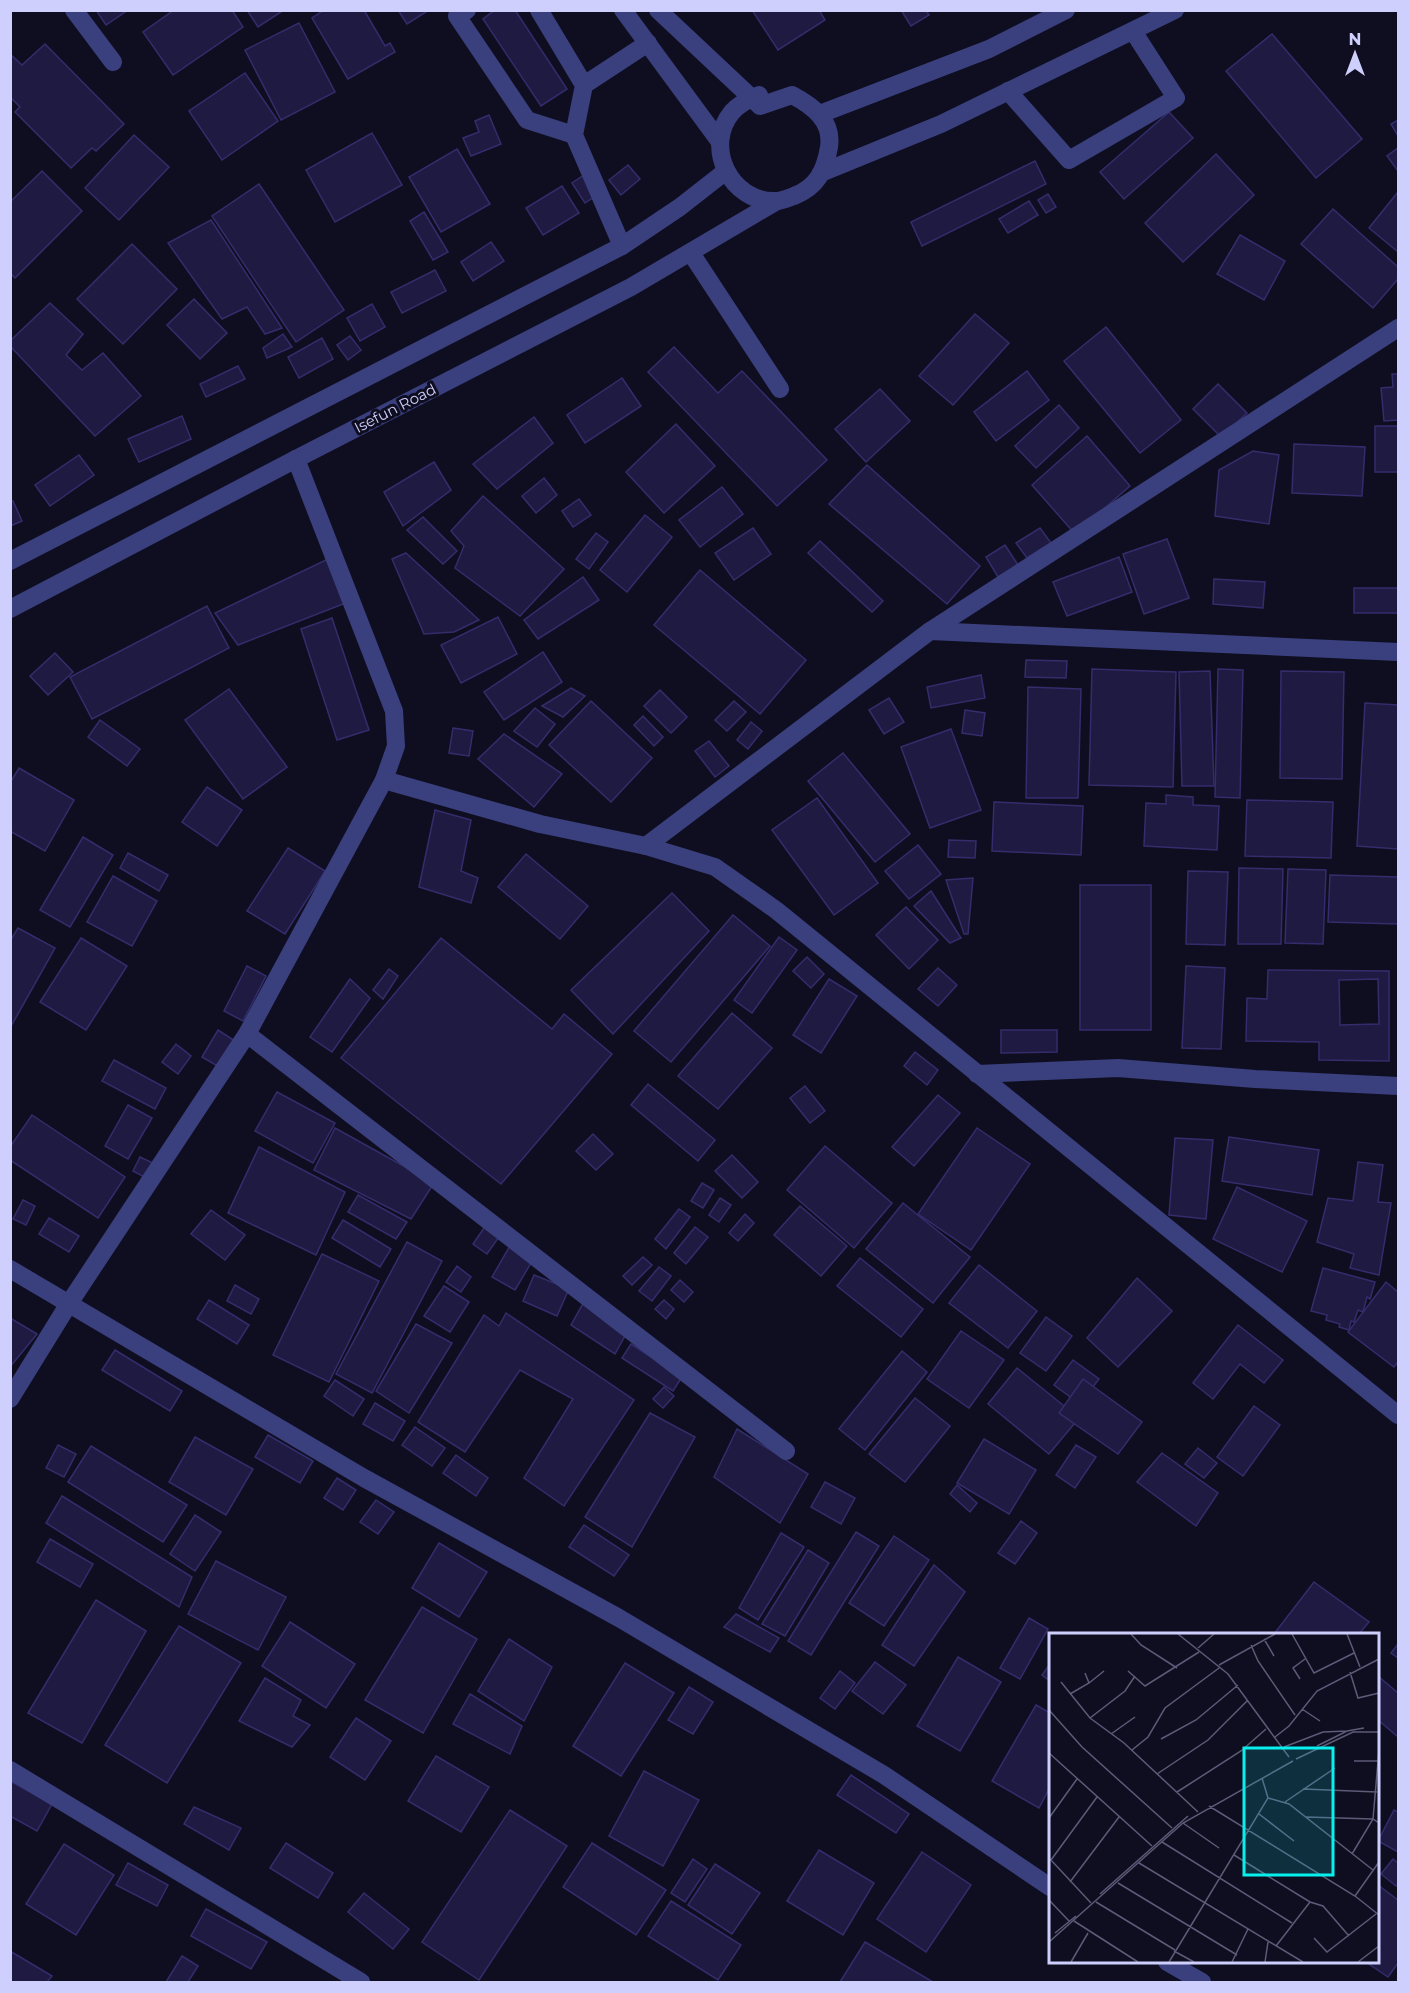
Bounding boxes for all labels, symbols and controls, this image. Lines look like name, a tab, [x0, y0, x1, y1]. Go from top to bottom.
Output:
north arrow	[1325, 24, 1385, 84]
text: N	[1349, 30, 1361, 49]
street label: Isefun Road	[351, 379, 439, 437]
inset map	[1049, 1633, 1379, 1963]

